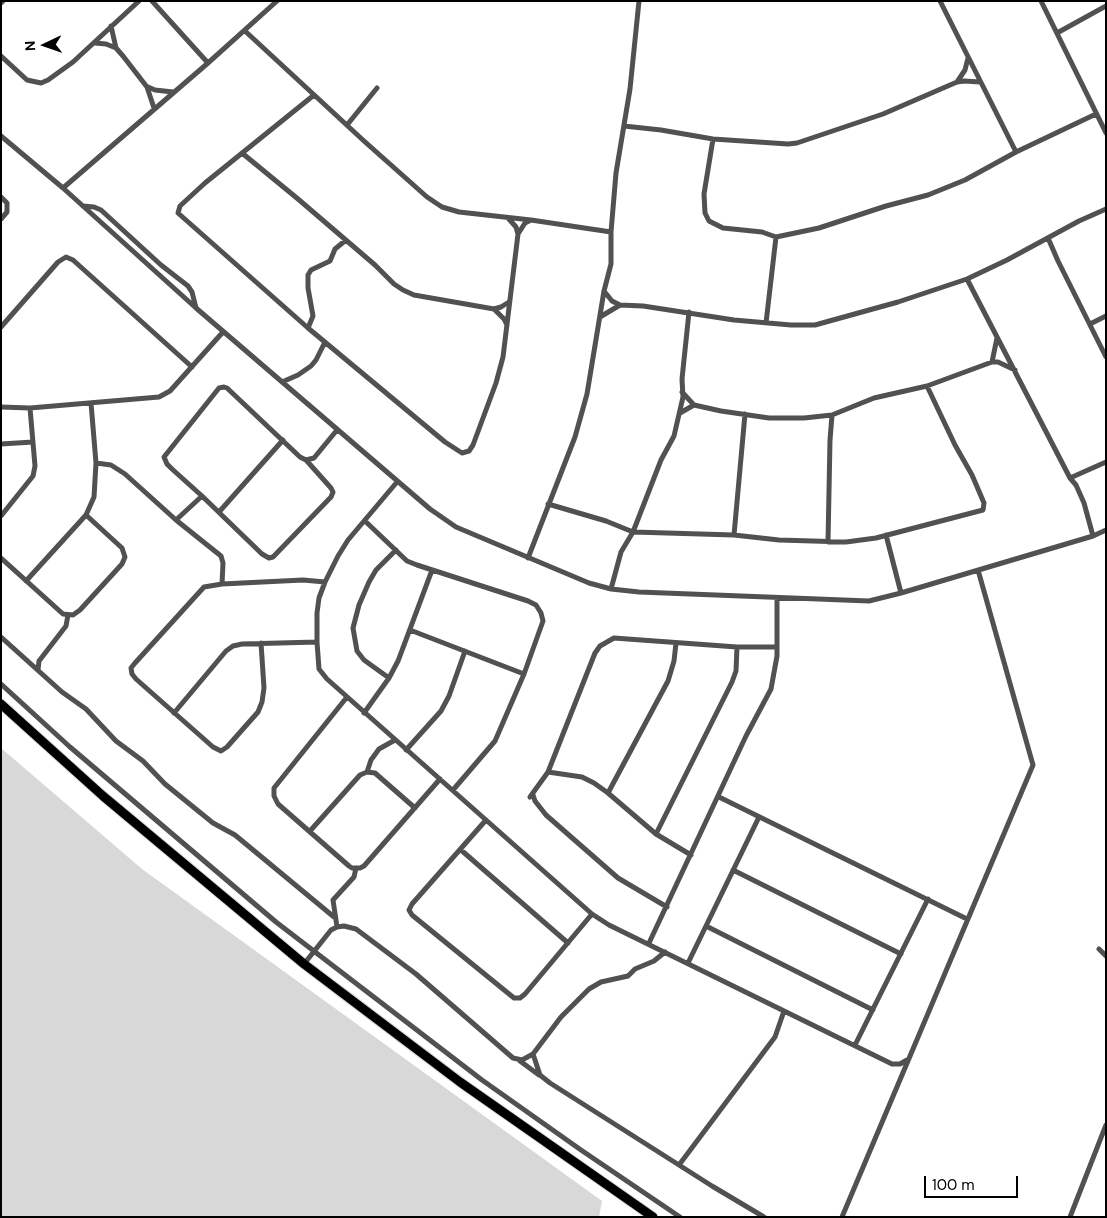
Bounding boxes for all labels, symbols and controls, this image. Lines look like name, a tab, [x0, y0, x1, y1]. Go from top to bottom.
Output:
north arrow	[20, 20, 70, 70]
text: N	[21, 40, 39, 51]
scale bar	[927, 1166, 1021, 1198]
text: 100 m	[932, 1175, 975, 1195]

